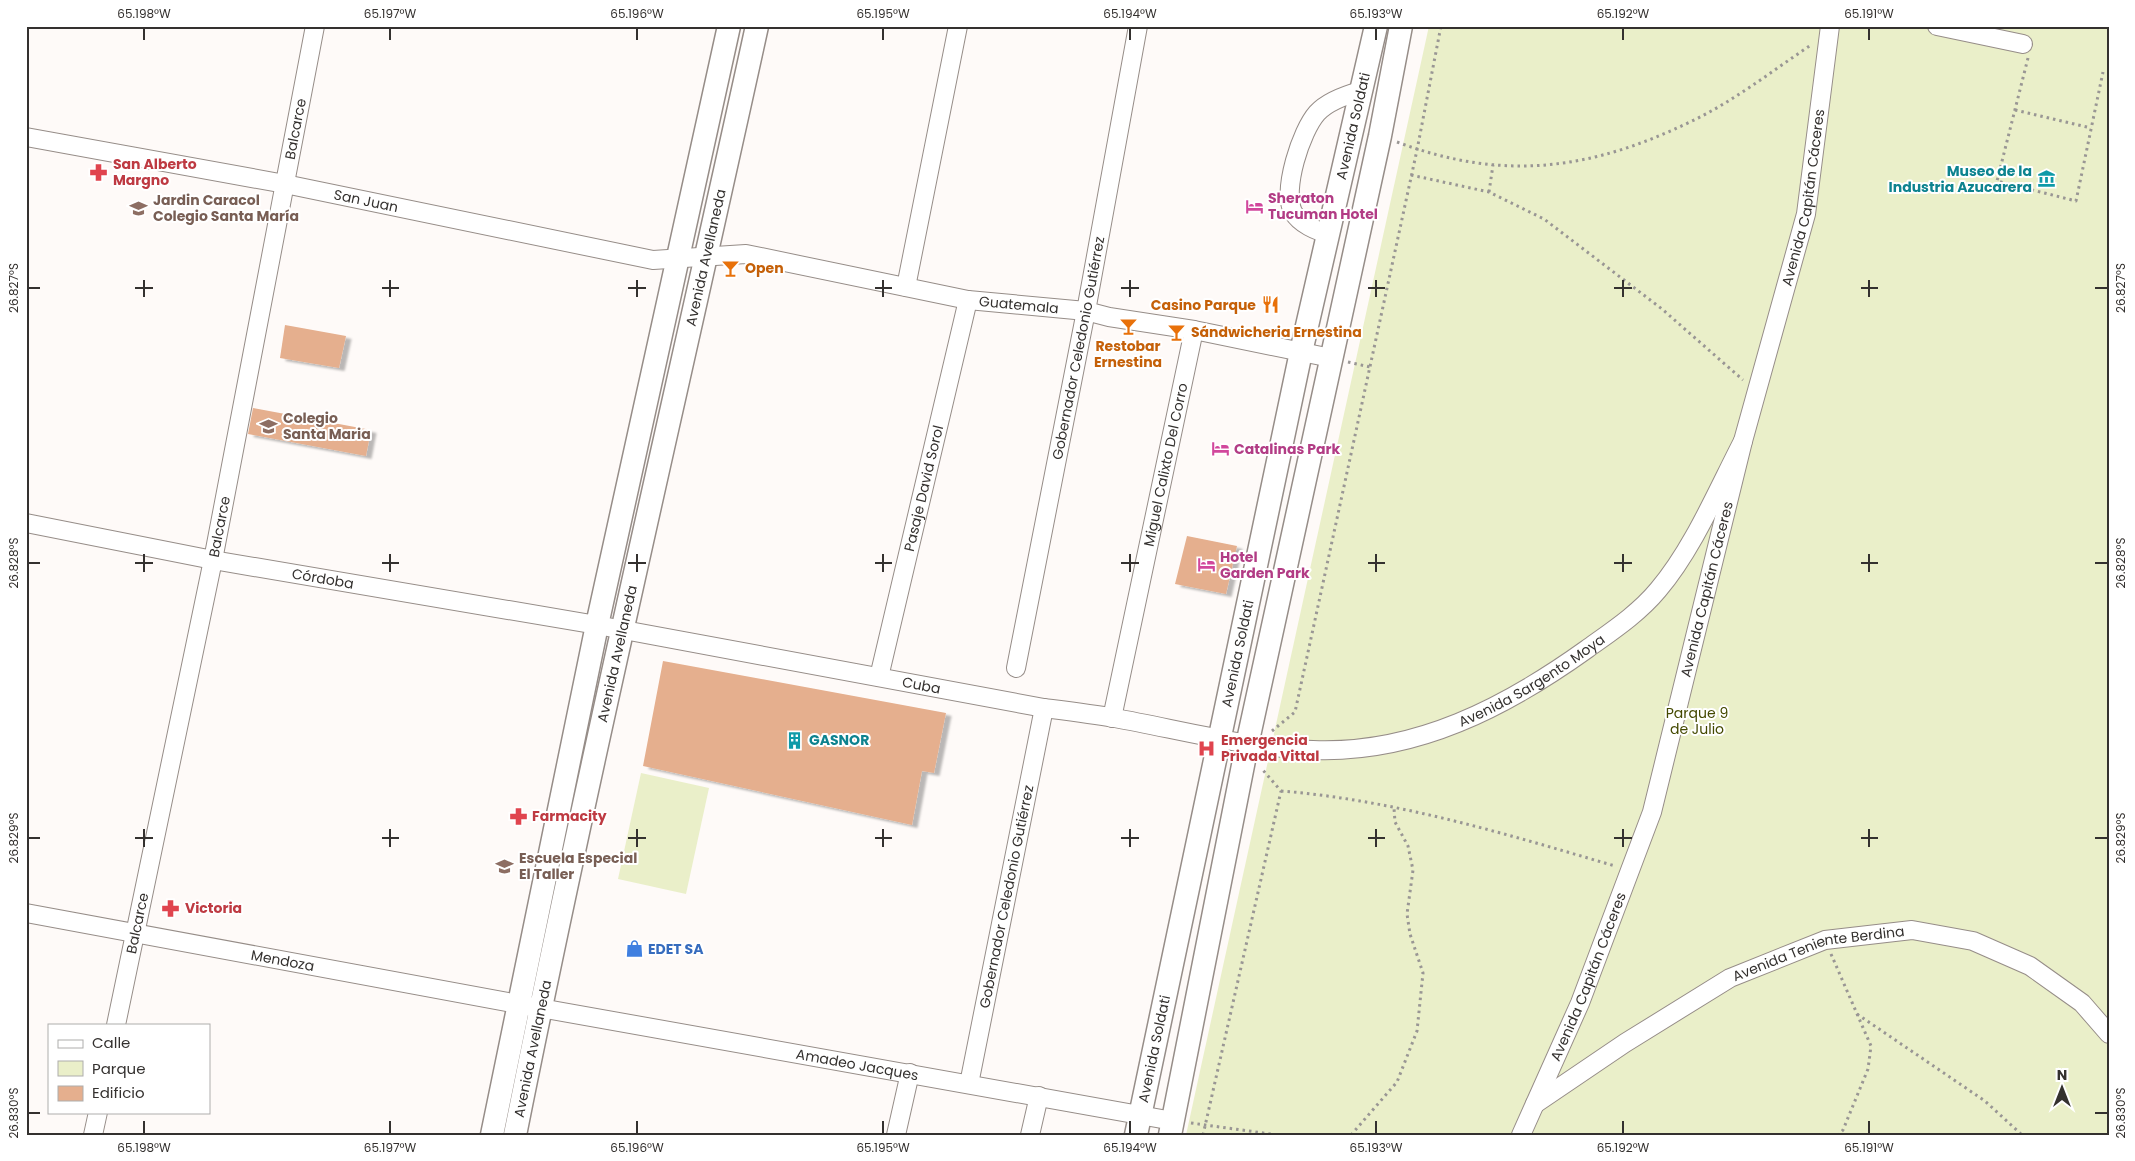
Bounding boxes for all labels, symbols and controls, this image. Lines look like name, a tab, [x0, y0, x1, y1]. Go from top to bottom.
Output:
text: 65.198°W	[117, 5, 171, 22]
text: 65.197°W	[364, 5, 416, 22]
text: 65.196°W	[610, 5, 664, 22]
text: 65.195°W	[856, 5, 910, 22]
text: 65.194°W	[1103, 5, 1157, 22]
text: 65.193°W	[1350, 5, 1403, 22]
text: 65.192°W	[1597, 5, 1650, 22]
text: 65.191°W	[1844, 5, 1894, 22]
street label: Avenida Soldati	[1331, 71, 1375, 182]
street label: Balcarce	[280, 96, 311, 161]
street label: Avenida Capitán Cáceres	[1776, 108, 1829, 288]
place label: San Alberto Margno	[113, 154, 197, 190]
place label: Museo de la Industria Azucarera	[1889, 161, 2032, 197]
pharmacy icon: San Alberto Margno	[89, 162, 109, 182]
museum icon: Museo de la Industria Azucarera	[2036, 169, 2056, 189]
street label: San Juan	[332, 184, 400, 217]
street label: Avenida Avellaneda	[681, 187, 731, 328]
place label: Sheraton Tucuman Hotel	[1268, 188, 1378, 224]
place label: Jardin Caracol Colegio Santa María	[153, 190, 299, 226]
hotel icon: Sheraton Tucuman Hotel	[1244, 196, 1264, 216]
school or university icon: Jardin Caracol Colegio Santa María	[129, 198, 149, 218]
street label: Gobernador Celedonio Gutiérrez	[1047, 235, 1109, 461]
bar icon: Open	[721, 258, 741, 278]
place label: Open	[745, 258, 784, 278]
text: 26.827°S	[5, 263, 22, 313]
text: 26.827°S	[2112, 263, 2129, 313]
street label: Guatemala	[978, 291, 1060, 318]
place label: Casino Parque	[1151, 295, 1256, 315]
restaurant icon: Casino Parque	[1260, 295, 1280, 315]
bar icon: Restobar Ernestina	[1118, 316, 1138, 336]
bar icon: Sándwicheria Ernestina	[1167, 322, 1187, 342]
place label: Sándwicheria Ernestina	[1191, 322, 1362, 342]
place label: Restobar Ernestina	[1094, 336, 1162, 372]
street label: Miguel Calixto Del Corro	[1139, 381, 1193, 548]
place label: Colegio Santa Maria	[283, 408, 371, 444]
school or university icon: Colegio Santa Maria	[259, 416, 279, 436]
street label: Pasaje David Sorol	[899, 423, 948, 553]
hotel icon: Catalinas Park	[1210, 439, 1230, 459]
place label: Catalinas Park	[1234, 439, 1341, 459]
street label: Balcarce	[204, 494, 235, 559]
street label: Avenida Capitán Cáceres	[1675, 499, 1738, 679]
text: 26.828°S	[5, 537, 22, 589]
text: 26.828°S	[2112, 537, 2129, 589]
place label: Hotel Garden Park	[1220, 547, 1310, 583]
hotel icon: Hotel Garden Park	[1196, 555, 1216, 575]
street label: Córdoba	[290, 564, 355, 594]
street label: Avenida Avellaneda	[592, 583, 642, 724]
street label: Avenida Soldati	[1216, 598, 1258, 709]
street label: Avenida Sargento Moya	[1455, 629, 1609, 732]
street label: Cuba	[901, 672, 942, 699]
park label: Parque 9 de Julio	[1666, 703, 1728, 739]
building icon: GASNOR	[785, 730, 805, 750]
place label: GASNOR	[809, 730, 869, 750]
place label: Emergencia Privada Vittal	[1221, 730, 1319, 766]
hospital icon: Emergencia Privada Vittal	[1197, 738, 1217, 758]
street label: Gobernador Celedonio Gutiérrez	[974, 783, 1038, 1010]
pharmacy icon: Farmacity	[508, 806, 528, 826]
place label: Farmacity	[532, 806, 607, 826]
text: 26.829°S	[5, 812, 22, 864]
text: 26.829°S	[2112, 812, 2129, 864]
place label: Escuela Especial El Taller	[519, 848, 637, 884]
school or university icon: Escuela Especial El Taller	[495, 856, 515, 876]
street label: Avenida Capitán Cáceres	[1545, 889, 1631, 1064]
street label: Balcarce	[121, 891, 153, 956]
pharmacy icon: Victoria	[161, 898, 181, 918]
place label: Victoria	[185, 898, 242, 918]
street label: Avenida Teniente Berdina	[1729, 921, 1906, 986]
shop icon: EDET SA	[624, 939, 644, 959]
place label: EDET SA	[648, 939, 704, 959]
street label: Mendoza	[249, 945, 316, 976]
street label: Avenida Avellaneda	[509, 978, 556, 1119]
street label: Avenida Soldati	[1133, 993, 1175, 1104]
legend	[48, 1024, 210, 1114]
text: Calle	[92, 1032, 130, 1053]
street label: Amadeo Jacques	[794, 1044, 920, 1085]
text: Parque	[92, 1058, 145, 1079]
north arrow	[2038, 1064, 2088, 1114]
text: N	[2057, 1065, 2067, 1085]
text: Edificio	[92, 1082, 145, 1103]
text: 26.830°S	[5, 1087, 22, 1139]
text: 26.830°S	[2112, 1087, 2129, 1139]
text: 65.198°W	[117, 1139, 171, 1156]
text: 65.197°W	[364, 1139, 416, 1156]
text: 65.196°W	[610, 1139, 664, 1156]
text: 65.195°W	[856, 1139, 910, 1156]
text: 65.194°W	[1103, 1139, 1157, 1156]
text: 65.193°W	[1350, 1139, 1403, 1156]
text: 65.192°W	[1597, 1139, 1650, 1156]
text: 65.191°W	[1844, 1139, 1894, 1156]

